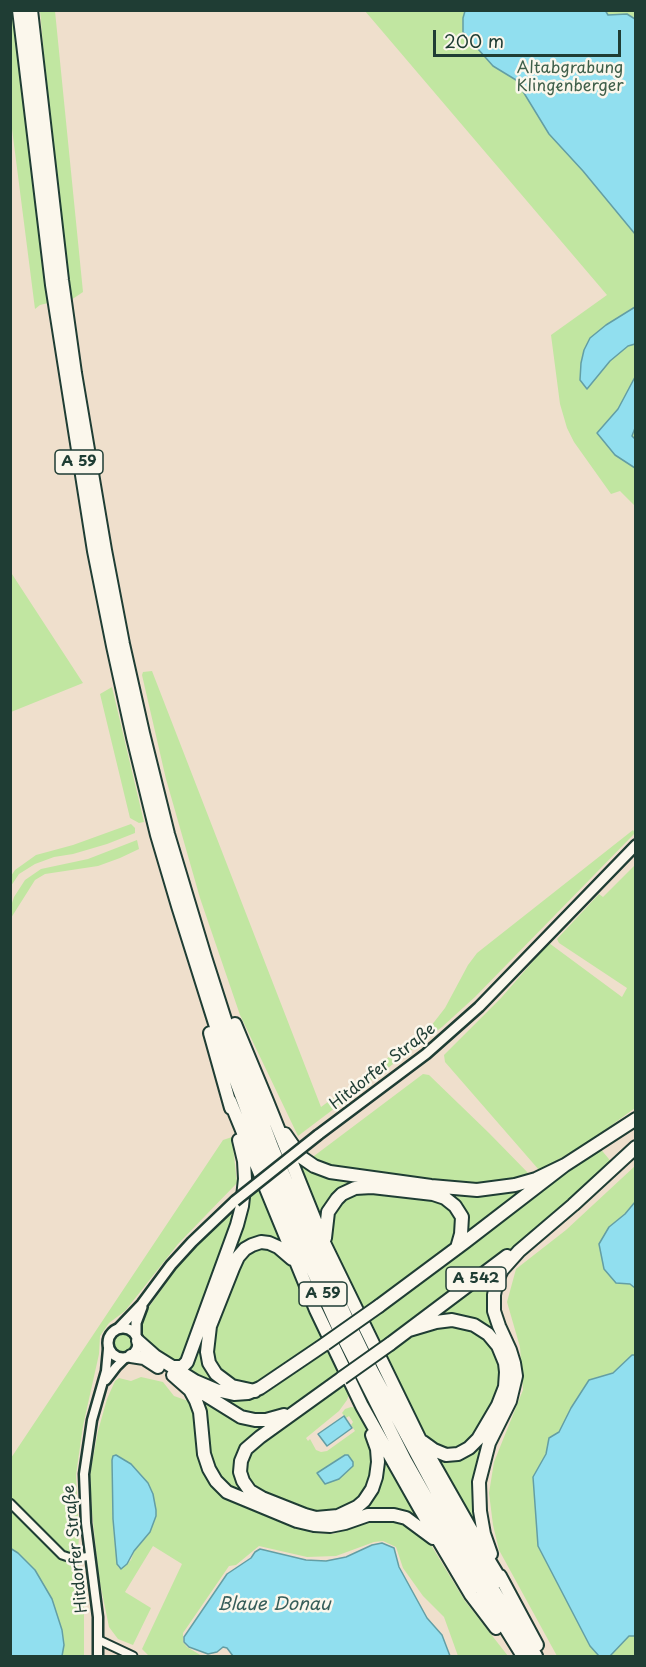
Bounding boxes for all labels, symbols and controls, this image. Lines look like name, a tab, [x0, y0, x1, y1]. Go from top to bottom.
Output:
scale bar	[436, 18, 624, 56]
text: 200 m	[444, 27, 504, 54]
park label: Altabgrabung Klingenberger	[516, 59, 624, 97]
road number: A 59	[55, 450, 103, 474]
street label: Hitdorfer Straße	[326, 1020, 440, 1114]
road number: A 542	[446, 1267, 506, 1291]
road number: A 59	[299, 1282, 347, 1306]
street label: Hitdorfer Straße	[60, 1484, 92, 1614]
water label: Blaue Donau	[217, 1594, 331, 1616]

